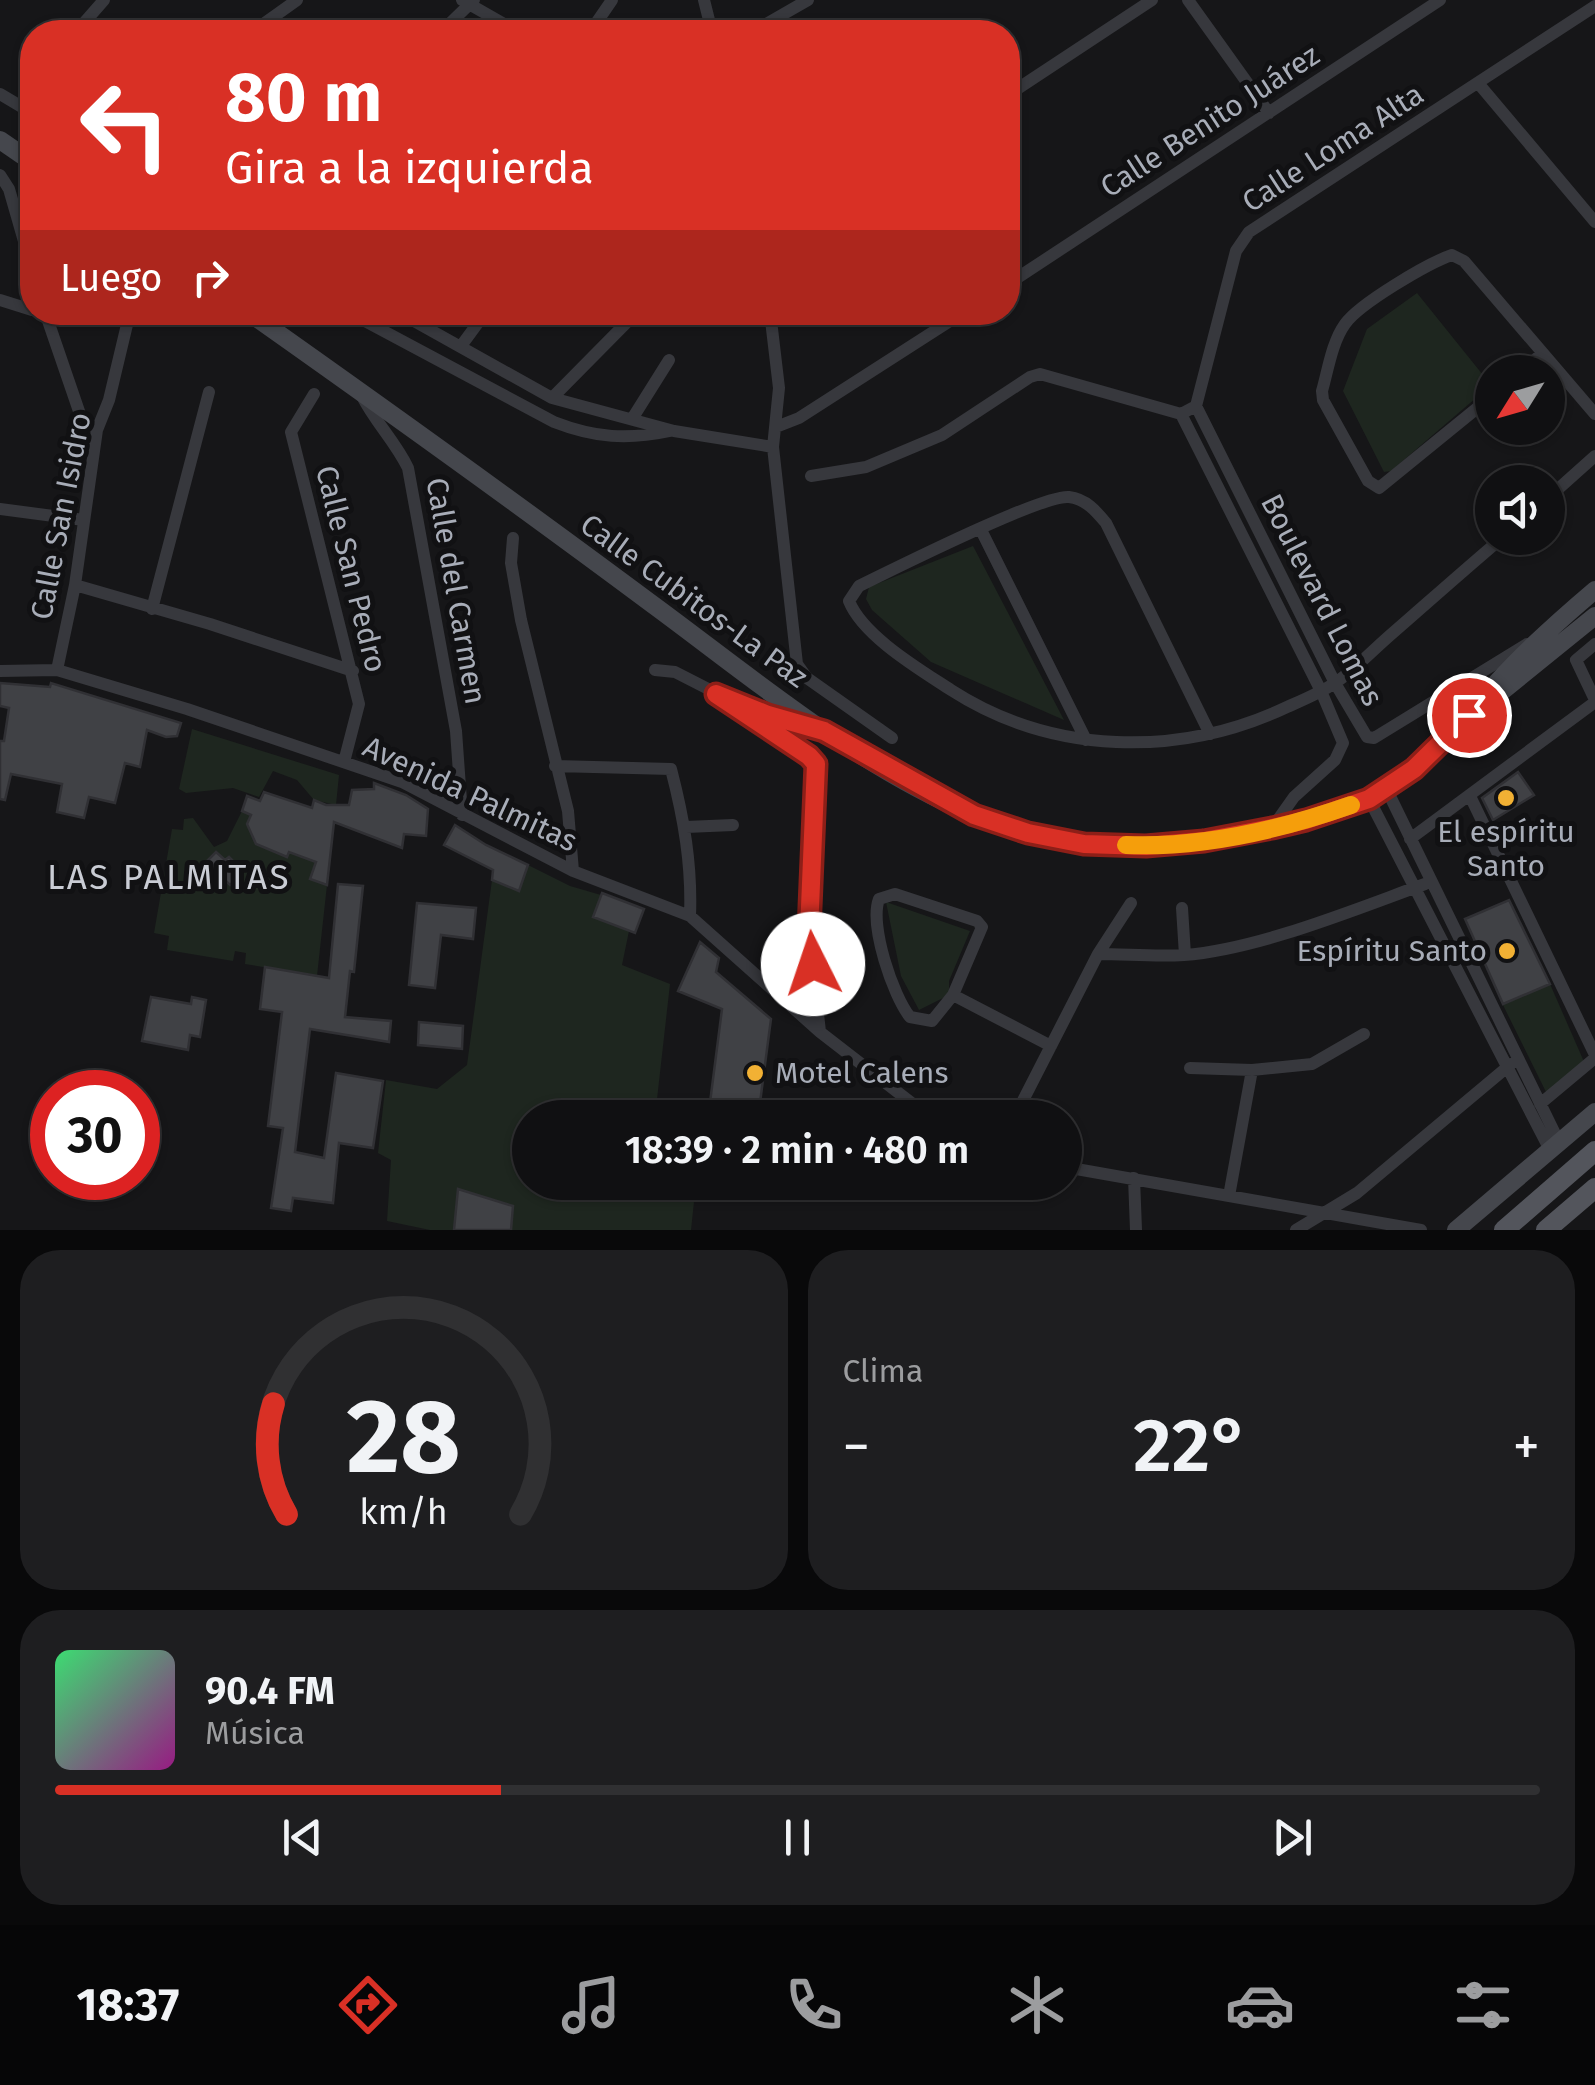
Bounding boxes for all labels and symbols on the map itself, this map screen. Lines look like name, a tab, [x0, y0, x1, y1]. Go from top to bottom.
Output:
street label: Calle Benito Juárez	[1094, 37, 1326, 205]
street label: Calle Loma Alta	[1236, 76, 1430, 220]
north arrow	[1475, 355, 1565, 445]
street label: Calle San Isidro	[23, 410, 99, 622]
street label: Calle San Pedro	[308, 462, 394, 676]
street label: Calle del Carmen	[418, 475, 494, 707]
street label: Boulevard Lomas	[1253, 488, 1391, 712]
street label: Calle Cubitos-La Paz	[573, 506, 815, 696]
pin	[1427, 673, 1512, 758]
street label: Avenida Palmitas	[357, 729, 583, 859]
marker: El espíritu Santo	[1495, 787, 1517, 809]
place label: El espíritu Santo	[1437, 814, 1575, 884]
district label: LAS PALMITAS	[47, 856, 291, 898]
position arrow	[761, 912, 865, 1016]
place label: Espíritu Santo	[1296, 933, 1487, 969]
marker: Espíritu Santo	[1496, 940, 1518, 962]
place label: Motel Calens	[775, 1055, 948, 1091]
marker: Motel Calens	[744, 1062, 766, 1084]
speed limit sign: 30	[30, 1070, 160, 1200]

